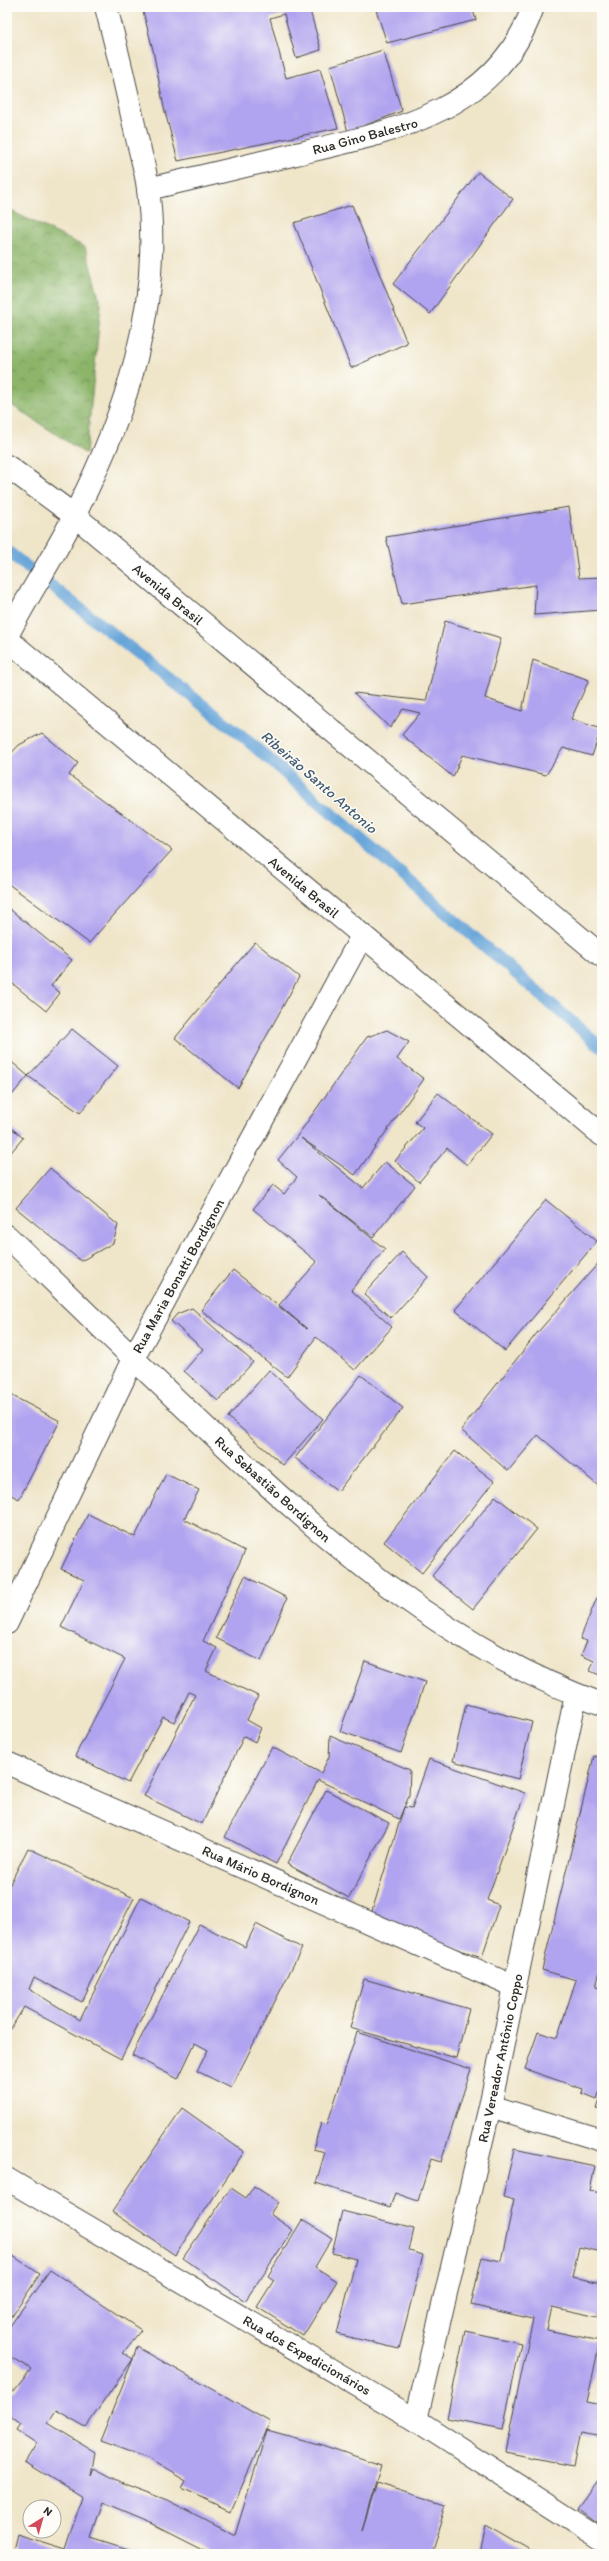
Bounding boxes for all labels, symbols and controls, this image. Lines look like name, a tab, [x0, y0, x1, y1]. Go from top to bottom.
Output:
street label: Rua Gino Balestro	[311, 114, 420, 159]
street label: Avenida Brasil	[129, 560, 206, 629]
water label: Ribeirão Santo Antonio	[257, 727, 381, 838]
street label: Avenida Brasil	[265, 853, 342, 922]
street label: Rua Maria Bonatti Bordignon	[129, 1195, 228, 1357]
street label: Rua Sebastião Bordignon	[211, 1433, 335, 1546]
street label: Rua Mário Bordignon	[199, 1842, 322, 1909]
street label: Rua Vereador Antônio Coppo	[474, 1972, 527, 2144]
street label: Rua dos Expedicionários	[240, 2312, 374, 2399]
north arrow	[22, 2499, 62, 2539]
text: N	[41, 2504, 55, 2519]

